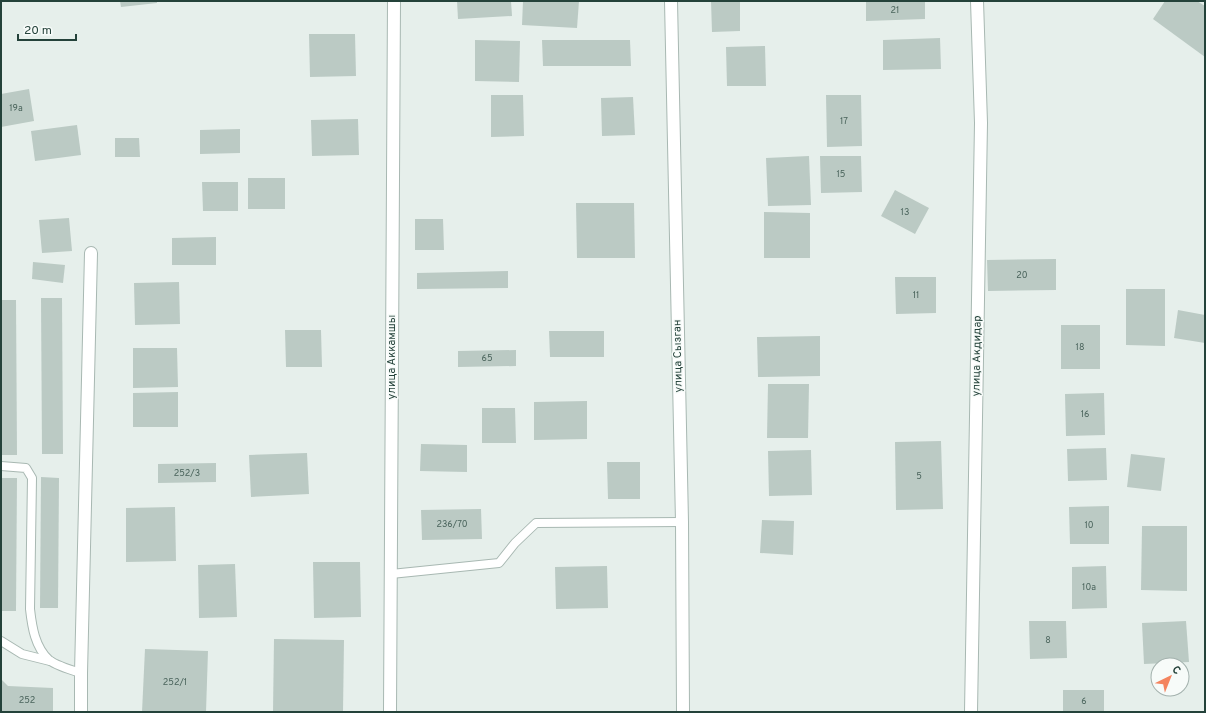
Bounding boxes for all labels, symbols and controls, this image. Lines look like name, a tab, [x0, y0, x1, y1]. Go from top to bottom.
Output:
house number: 21	[891, 5, 899, 16]
scale bar	[18, 16, 76, 42]
text: 20 m	[24, 23, 52, 39]
house number: 19а	[9, 103, 23, 114]
house number: 17	[840, 116, 848, 127]
house number: 15	[837, 169, 845, 180]
house number: 13	[901, 207, 909, 218]
house number: 20	[1016, 270, 1028, 281]
house number: 11	[913, 290, 919, 301]
street label: улица Аккамшы	[385, 315, 399, 399]
street label: улица Акдидар	[969, 315, 985, 397]
street label: улица Сызган	[670, 319, 686, 393]
house number: 18	[1076, 342, 1084, 353]
house number: 65	[482, 353, 492, 364]
house number: 16	[1081, 409, 1089, 420]
house number: 252/3	[174, 468, 200, 479]
house number: 5	[916, 471, 922, 482]
house number: 236/70	[436, 519, 468, 530]
house number: 10	[1084, 520, 1094, 531]
house number: 10а	[1082, 582, 1096, 593]
house number: 8	[1045, 635, 1051, 646]
north arrow	[1150, 657, 1190, 697]
text: С	[1169, 663, 1183, 678]
house number: 252/1	[163, 677, 187, 688]
house number: 252	[19, 695, 35, 706]
house number: 6	[1081, 696, 1087, 707]

